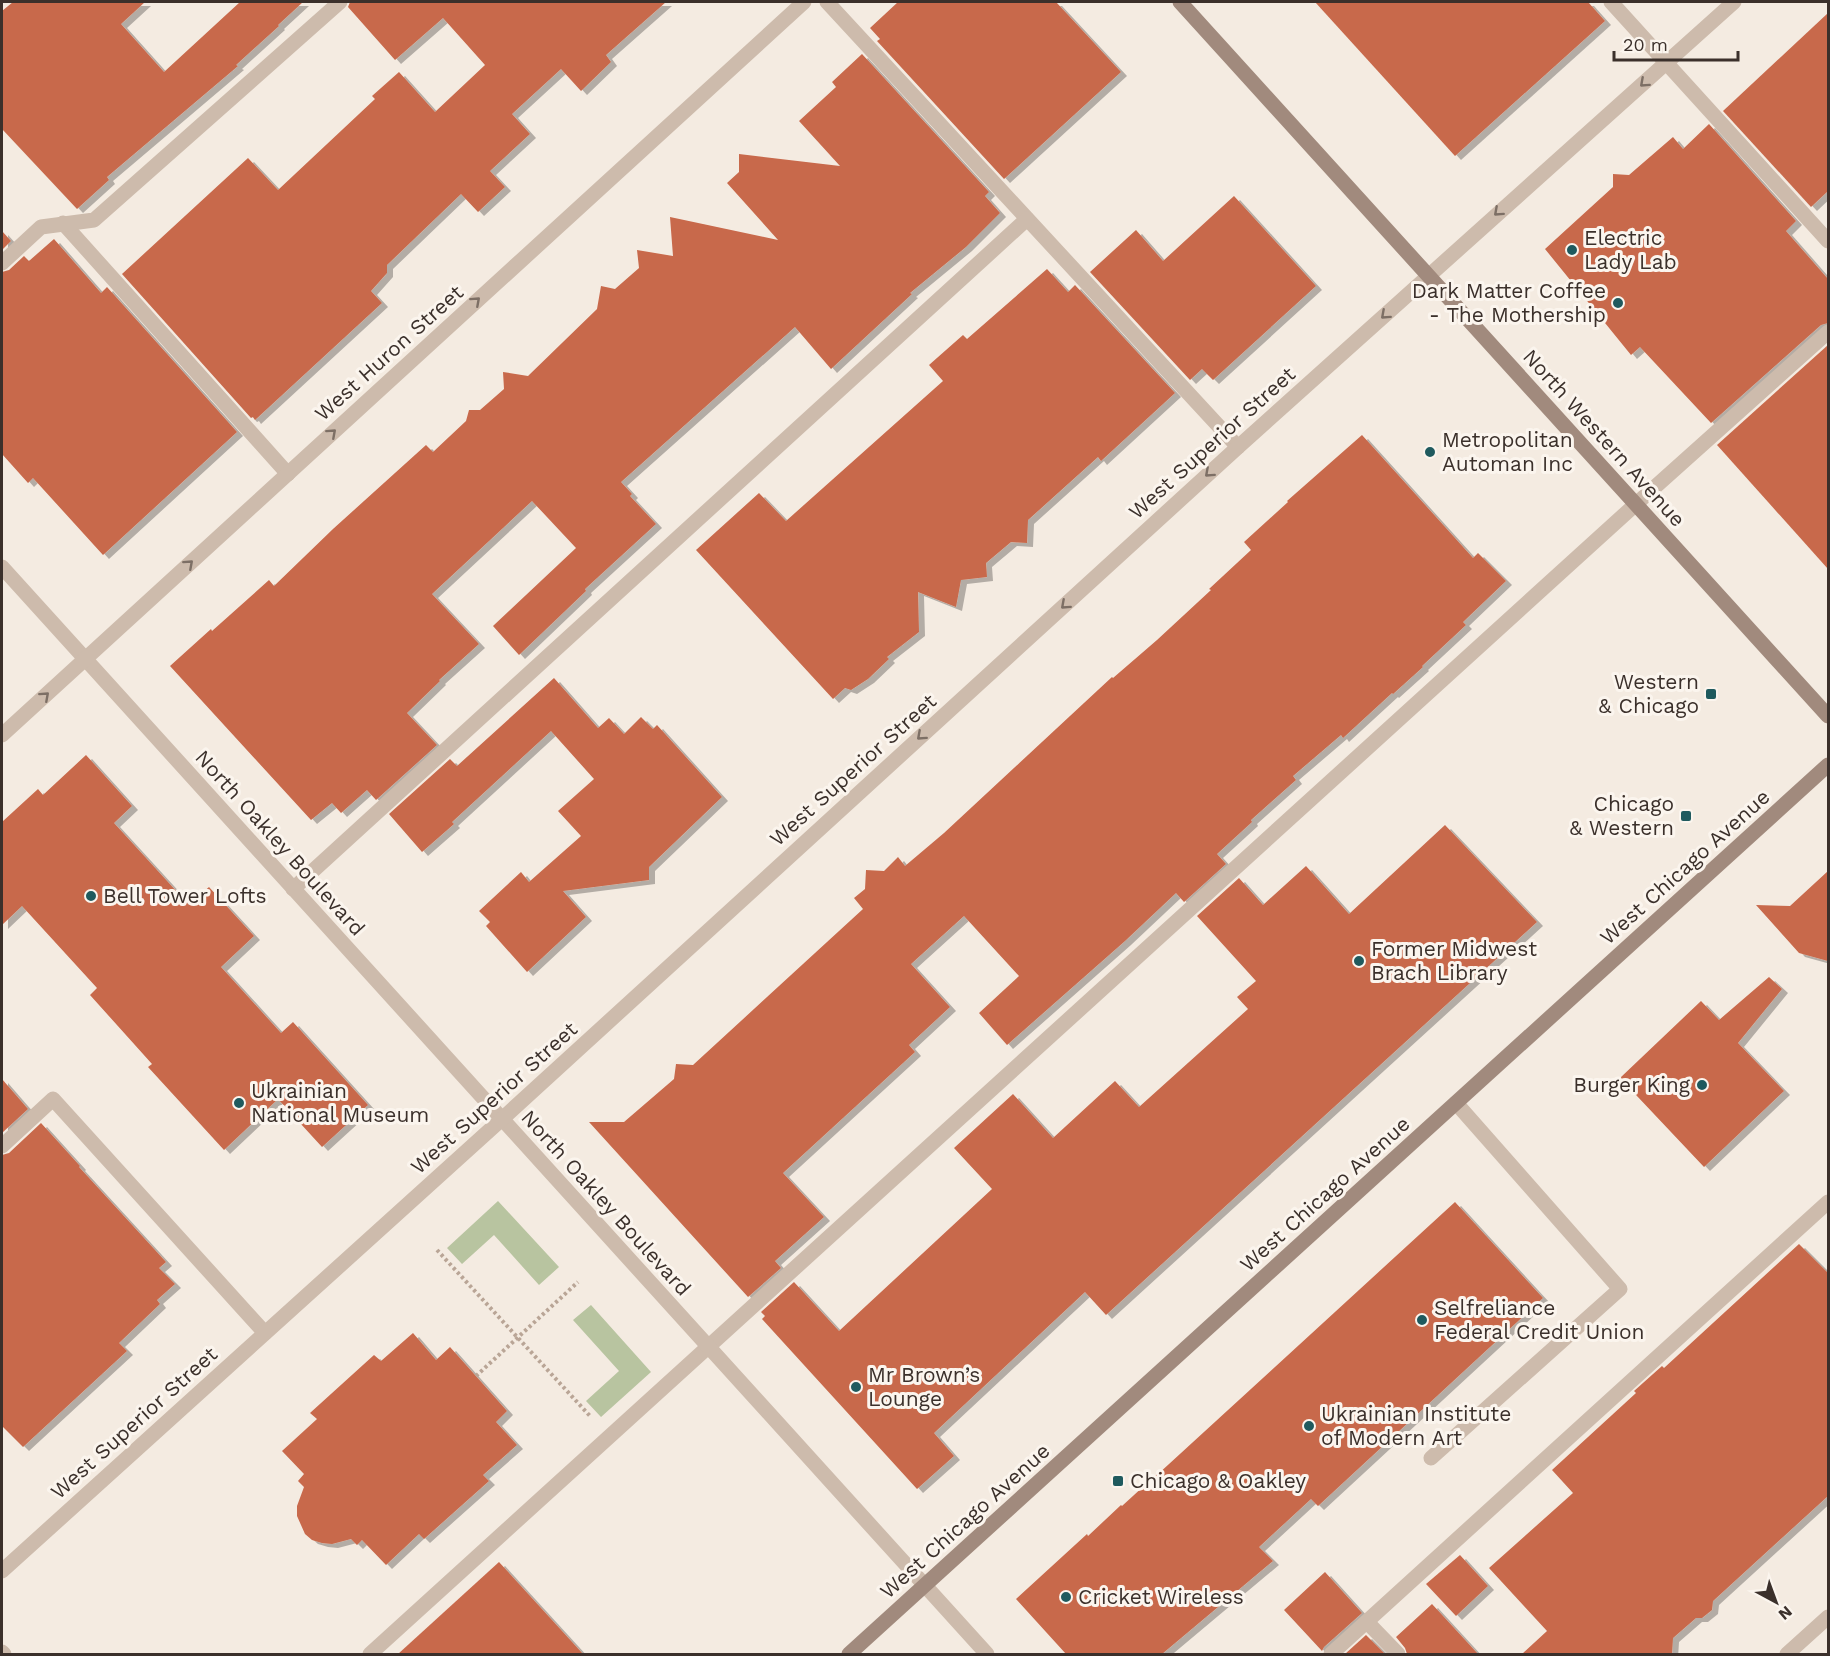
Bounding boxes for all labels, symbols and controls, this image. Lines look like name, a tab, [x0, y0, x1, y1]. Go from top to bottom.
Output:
scale bar	[1614, 24, 1738, 62]
text: 20 m	[1623, 34, 1668, 55]
one-way arrow	[1640, 76, 1651, 87]
one-way arrow	[1495, 205, 1505, 216]
place label: Electric Lady Lab	[1584, 225, 1677, 274]
marker: Electric Lady Lab	[1565, 243, 1579, 257]
place label: Dark Matter Coffee - The Mothership	[1412, 278, 1606, 327]
street label: West Huron Street	[309, 279, 468, 426]
marker: Dark Matter Coffee - The Mothership	[1611, 296, 1625, 310]
one-way arrow	[470, 297, 480, 308]
one-way arrow	[1381, 308, 1392, 319]
street label: North Western Avenue	[1518, 344, 1691, 531]
street label: West Superior Street	[1123, 361, 1300, 524]
place label: Metropolitan Automan Inc	[1442, 427, 1573, 476]
one-way arrow	[326, 429, 336, 440]
marker: Metropolitan Automan Inc	[1423, 445, 1437, 459]
one-way arrow	[1205, 466, 1216, 477]
one-way arrow	[182, 560, 192, 571]
one-way arrow	[1061, 598, 1072, 609]
place label: Western & Chicago	[1598, 669, 1699, 718]
marker: Western & Chicago	[1704, 687, 1718, 701]
street label: West Superior Street	[764, 688, 941, 851]
one-way arrow	[38, 692, 48, 703]
one-way arrow	[917, 729, 928, 740]
street label: North Oakley Boulevard	[190, 745, 370, 941]
street label: West Chicago Avenue	[1595, 784, 1775, 949]
place label: Chicago & Western	[1569, 791, 1674, 840]
marker: Chicago & Western	[1679, 809, 1693, 823]
place label: Bell Tower Lofts	[103, 883, 266, 908]
marker: Bell Tower Lofts	[84, 889, 98, 903]
place label: Former Midwest Brach Library	[1371, 936, 1537, 985]
marker: Former Midwest Brach Library	[1352, 954, 1366, 968]
street label: West Superior Street	[405, 1016, 582, 1179]
place label: Burger King	[1573, 1072, 1691, 1097]
place label: Ukrainian National Museum	[251, 1078, 429, 1127]
marker: Burger King	[1695, 1078, 1709, 1092]
marker: Ukrainian National Museum	[232, 1096, 246, 1110]
street label: North Oakley Boulevard	[516, 1105, 696, 1301]
street label: West Chicago Avenue	[1235, 1111, 1415, 1276]
place label: Selfreliance Federal Credit Union	[1434, 1295, 1644, 1344]
marker: Selfreliance Federal Credit Union	[1415, 1313, 1429, 1327]
street label: West Superior Street	[45, 1341, 222, 1504]
place label: Mr Brown’s Lounge	[868, 1362, 980, 1411]
marker: Mr Brown’s Lounge	[849, 1380, 863, 1394]
place label: Ukrainian Institute of Modern Art	[1321, 1401, 1511, 1450]
marker: Ukrainian Institute of Modern Art	[1302, 1419, 1316, 1433]
street label: West Chicago Avenue	[875, 1438, 1055, 1603]
place label: Chicago & Oakley	[1130, 1468, 1306, 1493]
marker: Chicago & Oakley	[1111, 1474, 1125, 1488]
north arrow	[1746, 1572, 1806, 1632]
place label: Cricket Wireless	[1078, 1584, 1244, 1609]
marker: Cricket Wireless	[1059, 1590, 1073, 1604]
text: N	[1775, 1602, 1796, 1624]

